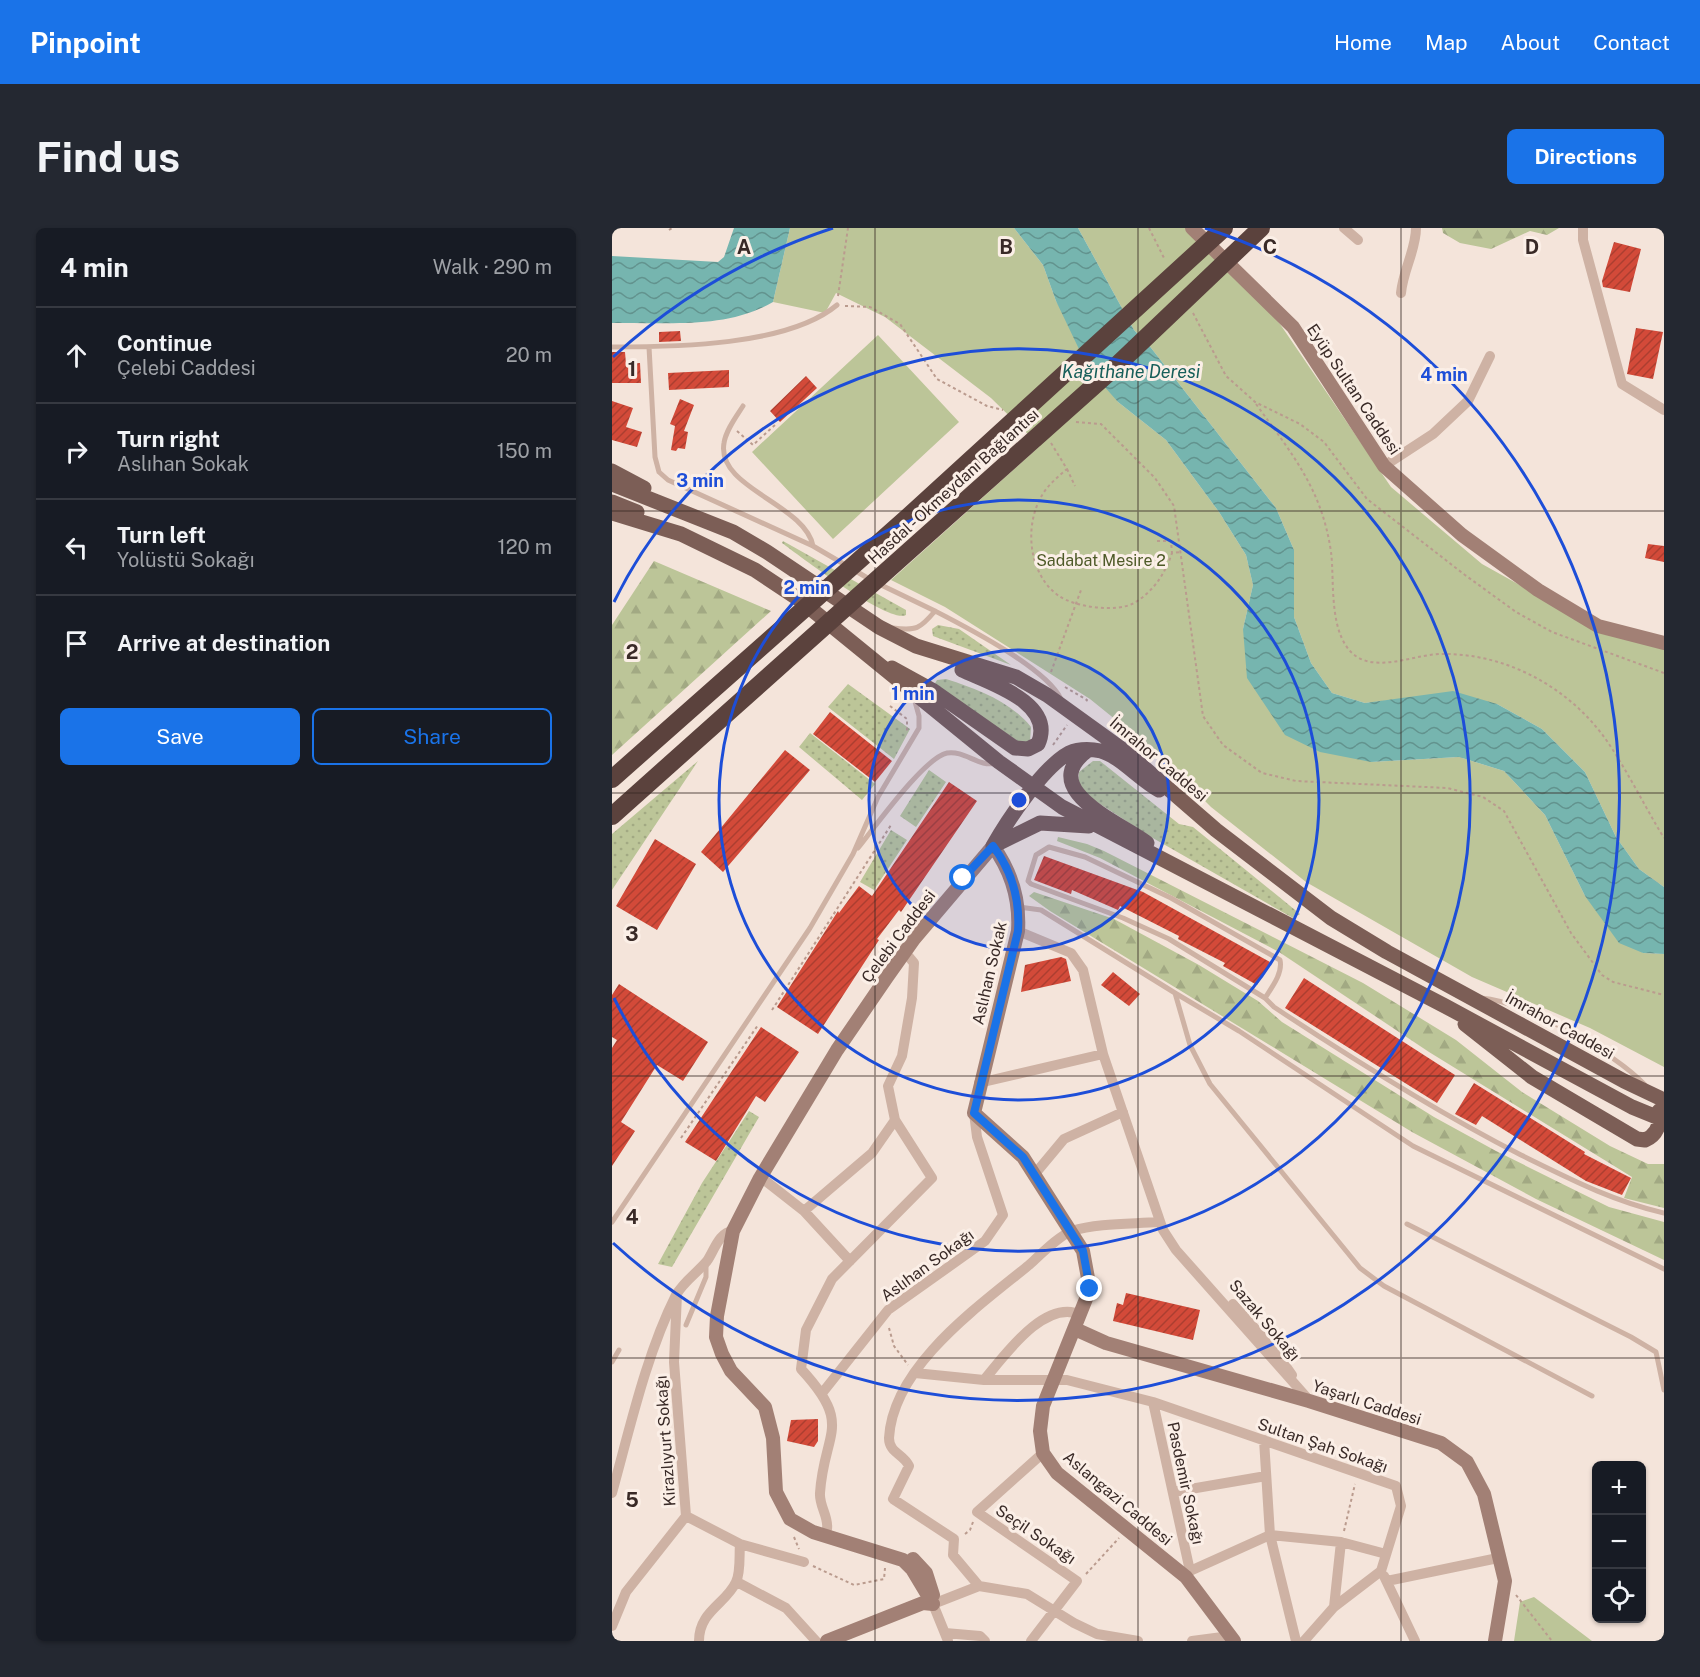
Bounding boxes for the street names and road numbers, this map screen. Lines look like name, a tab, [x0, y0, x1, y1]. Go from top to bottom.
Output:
street label: Eyüp Sultan Caddesi	[1303, 320, 1404, 458]
street label: Hasdal - Okmeydanı Bağlantısı	[864, 405, 1043, 568]
street label: İmrahor Caddesi	[1106, 712, 1212, 806]
street label: Çelebi Caddesi	[857, 886, 939, 986]
street label: Aslıhan Sokak	[968, 920, 1011, 1027]
street label: İmrahor Caddesi	[1502, 987, 1618, 1063]
street label: Aslıhan Sokağı	[877, 1225, 978, 1306]
street label: Sazak Sokağı	[1225, 1276, 1304, 1365]
street label: Kirazlıyurt Sokağı	[651, 1375, 680, 1507]
street label: Yaşarlı Caddesi	[1310, 1376, 1424, 1429]
street label: Sultan Şah Sokağı	[1255, 1414, 1390, 1477]
street label: Pasdemir Sokağı	[1163, 1420, 1208, 1546]
street label: Aslangazi Caddesi	[1059, 1447, 1176, 1549]
street label: Seçil Sokağı	[992, 1501, 1079, 1568]

